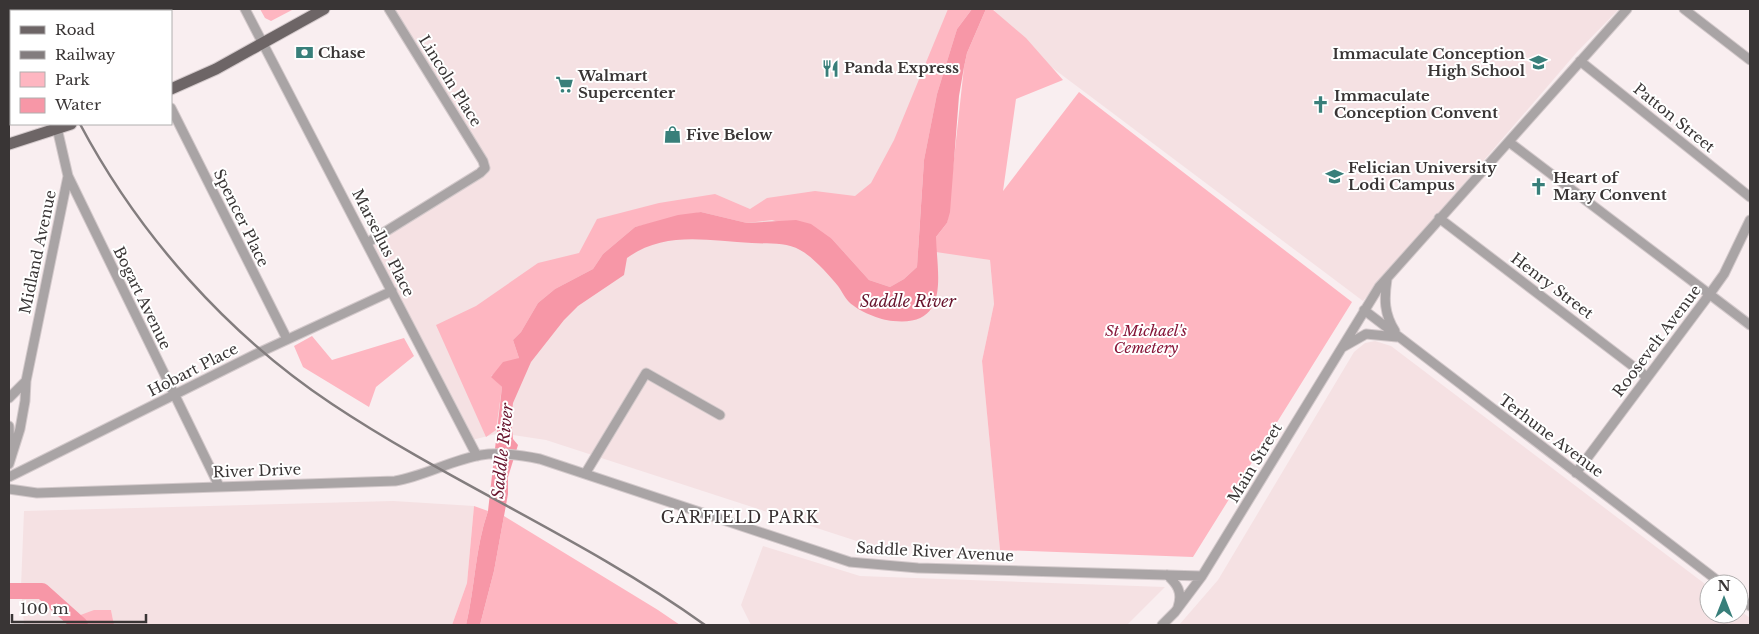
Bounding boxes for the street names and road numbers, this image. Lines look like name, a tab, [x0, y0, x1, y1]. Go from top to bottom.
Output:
street label: Lincoln Place	[415, 32, 486, 130]
street label: Patton Street	[1630, 79, 1719, 156]
street label: Spencer Place	[210, 166, 273, 270]
street label: Marsellus Place	[348, 186, 419, 300]
street label: Midland Avenue	[15, 188, 60, 316]
street label: Bogart Avenue	[109, 243, 176, 352]
street label: Henry Street	[1507, 248, 1597, 323]
street label: Roosevelt Avenue	[1608, 281, 1705, 400]
street label: Hobart Place	[145, 339, 241, 400]
street label: Terhune Avenue	[1495, 390, 1607, 481]
street label: Main Street	[1223, 419, 1286, 506]
street label: River Drive	[213, 459, 301, 482]
street label: Saddle River Avenue	[856, 538, 1014, 565]

